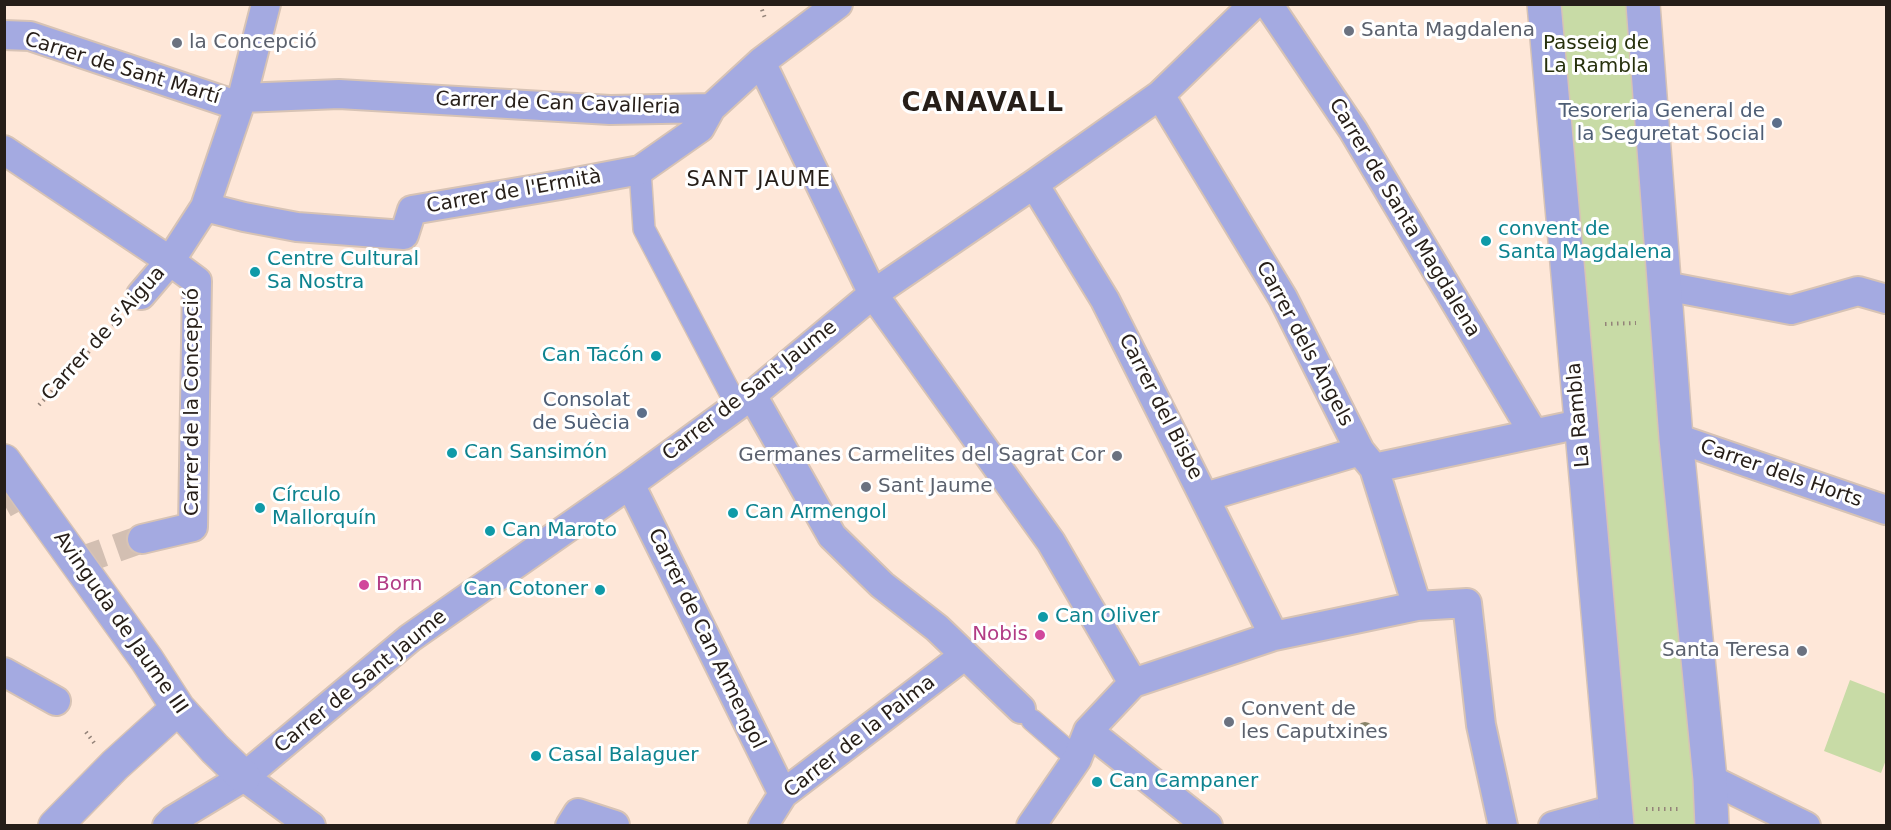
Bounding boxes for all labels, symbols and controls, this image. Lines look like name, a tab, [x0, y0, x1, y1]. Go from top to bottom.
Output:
place label: Santa Magdalena	[1361, 19, 1535, 43]
marker: Santa Magdalena	[1342, 24, 1356, 38]
street label: Carrer de Sant Martí	[21, 28, 223, 110]
place label: la Concepció	[189, 31, 317, 55]
park label: Passeig de La Rambla	[1543, 32, 1649, 79]
marker: la Concepció	[170, 36, 184, 50]
street label: Carrer de Can Cavalleria	[435, 88, 681, 120]
district label: CANAVALL	[902, 88, 1064, 120]
street label: Carrer de Santa Magdalena	[1323, 94, 1485, 342]
place label: Tesoreria General de la Seguretat Social	[1559, 100, 1765, 147]
marker: Tesoreria General de la Seguretat Social	[1770, 116, 1784, 130]
street label: Carrer de l'Ermità	[425, 165, 603, 219]
district label: SANT JAUME	[686, 168, 832, 194]
place label: convent de Santa Magdalena	[1498, 218, 1672, 265]
marker: convent de Santa Magdalena	[1479, 234, 1493, 248]
place label: Centre Cultural Sa Nostra	[267, 248, 419, 295]
street label: Carrer dels Àngels	[1250, 257, 1358, 431]
street label: Carrer de s'Aigua	[37, 262, 171, 406]
marker: Centre Cultural Sa Nostra	[248, 265, 262, 279]
street label: Carrer de la Concepció	[181, 288, 205, 516]
street label: Carrer de Sant Jaume	[658, 315, 842, 467]
street label: Carrer del Bisbe	[1113, 330, 1207, 484]
place label: Can Tacón	[542, 344, 644, 368]
marker: Can Tacón	[649, 349, 663, 363]
street label: La Rambla	[1562, 361, 1596, 469]
place label: Consolat de Suècia	[532, 389, 630, 436]
marker: Consolat de Suècia	[635, 406, 649, 420]
street label: Carrer dels Horts	[1697, 435, 1865, 513]
place label: Can Sansimón	[464, 441, 607, 465]
place label: Germanes Carmelites del Sagrat Cor	[738, 444, 1105, 468]
marker: Can Sansimón	[445, 446, 459, 460]
marker: Germanes Carmelites del Sagrat Cor	[1110, 449, 1124, 463]
place label: Sant Jaume	[878, 475, 992, 499]
marker: Sant Jaume	[859, 480, 873, 494]
place label: Círculo Mallorquín	[272, 484, 376, 531]
marker: Círculo Mallorquín	[253, 501, 267, 515]
place label: Can Armengol	[745, 501, 887, 525]
marker: Can Armengol	[726, 506, 740, 520]
place label: Can Maroto	[502, 519, 617, 543]
marker: Can Maroto	[483, 524, 497, 538]
street label: Carrer de Can Armengol	[642, 525, 770, 753]
street label: Avinguda de Jaume III	[48, 527, 192, 719]
place label: Born	[376, 573, 423, 597]
marker: Born	[357, 578, 371, 592]
place label: Can Cotoner	[463, 578, 588, 602]
marker: Can Cotoner	[593, 583, 607, 597]
street label: Carrer de Sant Jaume	[270, 605, 452, 759]
place label: Can Oliver	[1055, 605, 1159, 629]
marker: Can Oliver	[1036, 610, 1050, 624]
place label: Nobis	[972, 623, 1028, 647]
marker: Nobis	[1033, 628, 1047, 642]
place label: Santa Teresa	[1662, 639, 1790, 663]
marker: Santa Teresa	[1795, 644, 1809, 658]
street label: Carrer de la Palma	[780, 671, 940, 803]
place label: Convent de les Caputxines	[1241, 698, 1388, 745]
marker: Convent de les Caputxines	[1222, 715, 1236, 729]
place label: Casal Balaguer	[548, 744, 698, 768]
marker: Casal Balaguer	[529, 749, 543, 763]
place label: Can Campaner	[1109, 770, 1258, 794]
marker: Can Campaner	[1090, 775, 1104, 789]

